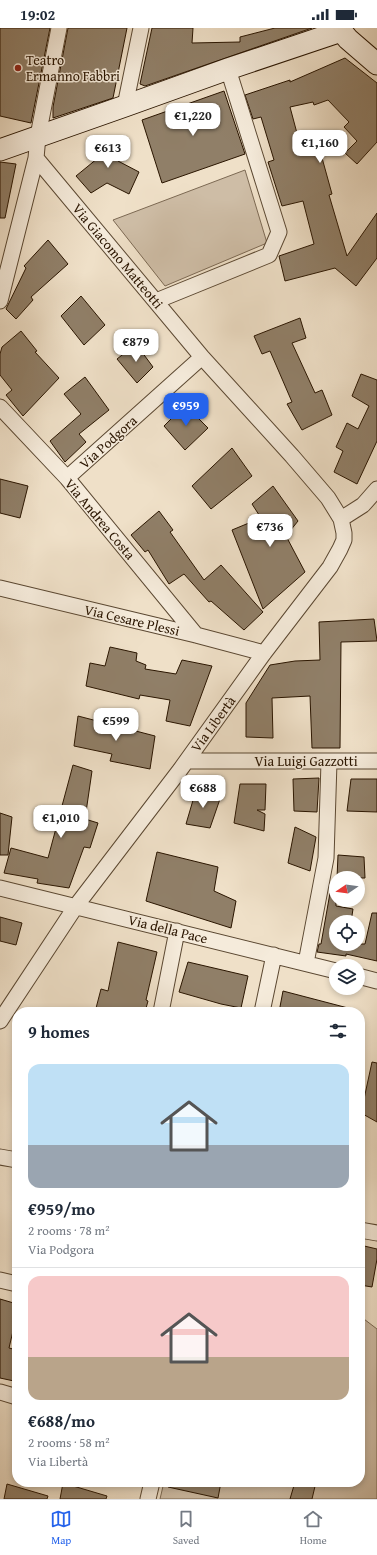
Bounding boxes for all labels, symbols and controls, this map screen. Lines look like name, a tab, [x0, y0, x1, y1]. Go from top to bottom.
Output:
text: 19:02	[20, 4, 55, 25]
place label: Teatro Ermanno Fabbri	[26, 50, 120, 86]
marker: Teatro Ermanno Fabbri	[13, 63, 23, 73]
pin: €1,220	[160, 103, 226, 137]
text: €1,220	[174, 106, 212, 125]
pin: €1,160	[287, 130, 353, 164]
text: €1,160	[301, 133, 339, 152]
pin: €613	[84, 135, 132, 169]
text: €613	[95, 138, 121, 157]
street label: Via Giacomo Matteotti	[68, 199, 168, 313]
pin: €879	[112, 329, 160, 363]
text: €879	[123, 332, 149, 351]
pin: €959	[162, 393, 210, 427]
text: €959	[173, 396, 199, 415]
street label: Via Podgora	[75, 410, 141, 473]
street label: Via Andrea Costa	[60, 474, 140, 564]
pin: €736	[246, 514, 294, 548]
text: €736	[257, 517, 283, 536]
street label: Via Cesare Plessi	[82, 599, 182, 641]
street label: Via Libertà	[186, 692, 240, 756]
pin: €599	[92, 708, 140, 742]
text: €599	[103, 711, 129, 730]
street label: Via Luigi Gazzotti	[254, 751, 358, 771]
pin: €688	[179, 775, 227, 809]
text: €688	[190, 778, 216, 797]
pin: €1,010	[28, 805, 94, 839]
text: €1,010	[42, 808, 80, 827]
north arrow	[329, 871, 365, 907]
map controls	[329, 871, 365, 995]
street label: Via della Pace	[126, 909, 210, 949]
button: locate	[329, 915, 365, 951]
button: layers	[329, 959, 365, 995]
text: 9 homes	[28, 1019, 90, 1044]
icon: filters	[327, 1020, 349, 1042]
icon: home	[153, 1090, 225, 1162]
text: €959/mo	[28, 1196, 95, 1221]
text: 2 rooms · 78 m²	[28, 1221, 110, 1240]
text: Via Podgora	[28, 1240, 94, 1259]
icon: home	[153, 1302, 225, 1374]
text: €688/mo	[28, 1408, 95, 1433]
text: 2 rooms · 58 m²	[28, 1433, 110, 1452]
text: Via Libertà	[28, 1452, 88, 1471]
tab: Map	[50, 1508, 72, 1548]
tab: Saved	[173, 1508, 199, 1548]
tab: Home	[300, 1508, 327, 1548]

